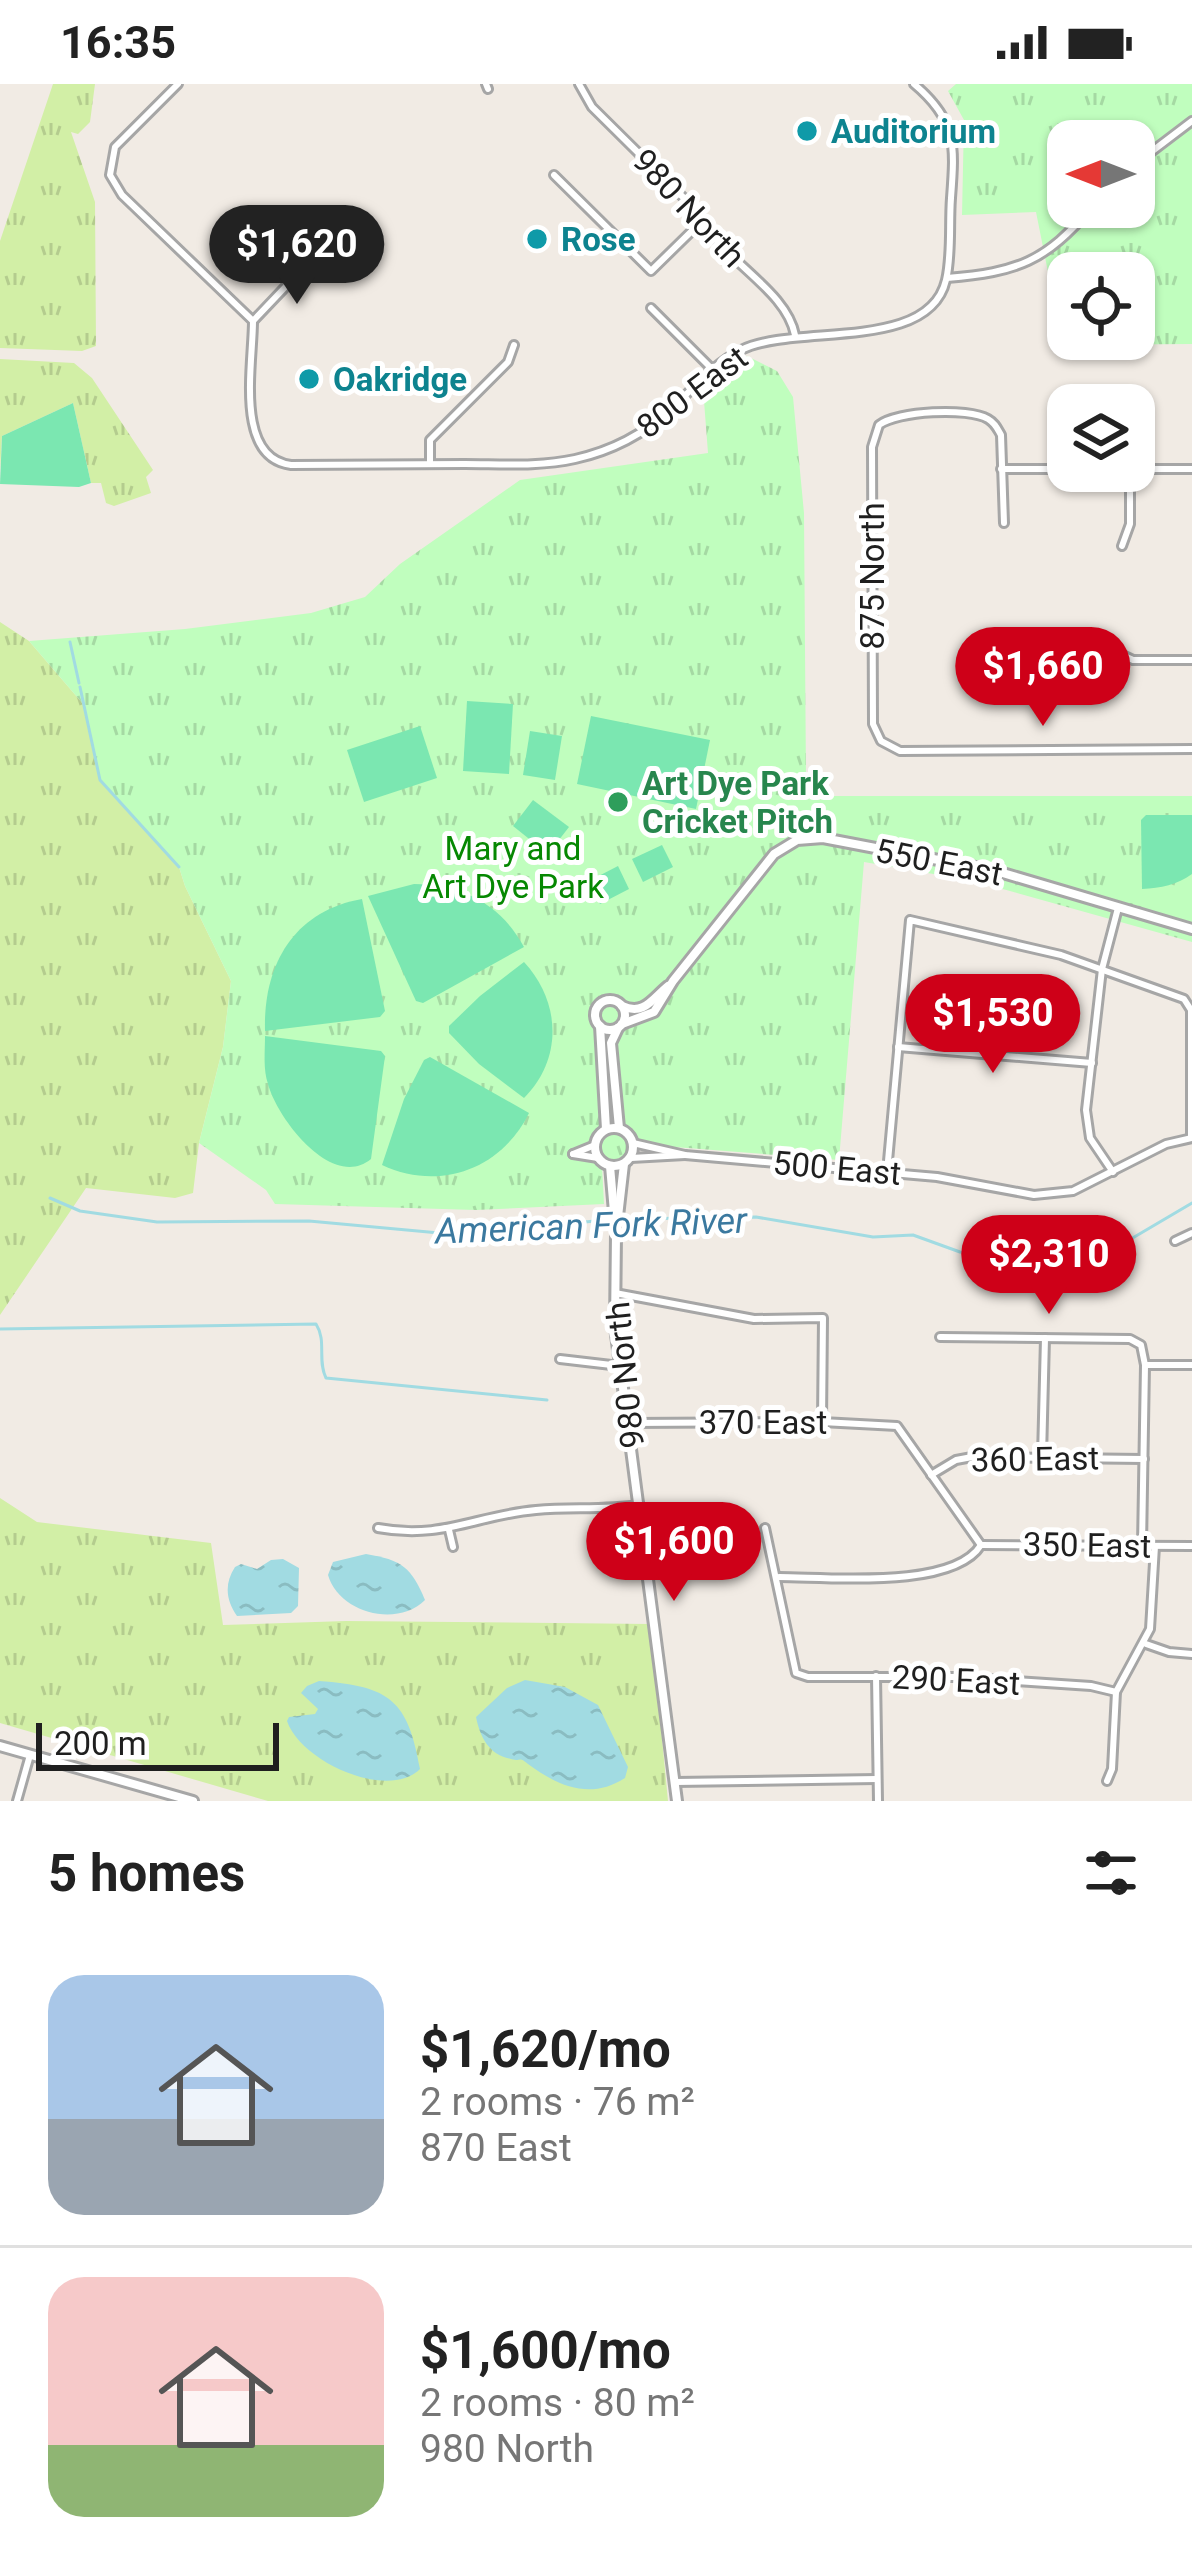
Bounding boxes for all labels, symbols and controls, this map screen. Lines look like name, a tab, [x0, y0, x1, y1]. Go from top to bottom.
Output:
text: 16:35	[60, 16, 176, 69]
place label: Auditorium	[831, 112, 996, 151]
marker: Auditorium	[794, 118, 820, 144]
north arrow	[1047, 120, 1155, 228]
map controls	[1047, 120, 1155, 492]
street label: 980 North	[625, 141, 753, 275]
pin: $1,620	[199, 205, 395, 307]
place label: Rose	[561, 220, 636, 259]
text: $1,620	[236, 221, 358, 267]
marker: Rose	[524, 226, 550, 252]
button: locate	[1047, 252, 1155, 360]
street label: 800 East	[629, 338, 755, 446]
place label: Oakridge	[333, 360, 467, 399]
marker: Oakridge	[296, 366, 322, 392]
button: layers	[1047, 384, 1155, 492]
street label: 875 North	[853, 502, 892, 650]
pin: $1,660	[945, 627, 1141, 729]
text: $1,660	[982, 643, 1104, 689]
place label: Art Dye Park Cricket Pitch	[642, 764, 833, 841]
marker: Art Dye Park Cricket Pitch	[605, 789, 631, 815]
park label: Mary and Art Dye Park	[422, 829, 604, 906]
street label: 550 East	[872, 831, 1006, 893]
pin: $1,530	[895, 974, 1091, 1076]
text: $1,530	[932, 990, 1054, 1036]
street label: 500 East	[771, 1143, 903, 1193]
water label: American Fork River	[432, 1200, 749, 1252]
pin: $2,310	[951, 1215, 1147, 1317]
text: $2,310	[988, 1231, 1110, 1277]
street label: 980 North	[598, 1300, 652, 1450]
street label: 370 East	[699, 1403, 827, 1442]
street label: 360 East	[970, 1438, 1100, 1480]
pin: $1,600	[576, 1502, 772, 1604]
text: $1,600	[613, 1518, 735, 1564]
street label: 350 East	[1022, 1524, 1152, 1566]
street label: 290 East	[891, 1657, 1021, 1703]
scale bar	[36, 1717, 279, 1770]
text: 200 m	[54, 1724, 147, 1763]
icon: filters	[1078, 1840, 1144, 1906]
text: 5 homes	[48, 1844, 245, 1903]
text: $1,620/mo	[420, 2020, 671, 2079]
icon: home	[144, 2023, 288, 2167]
text: 2 rooms · 76 m²	[420, 2079, 695, 2125]
text: 870 East	[420, 2125, 572, 2171]
text: $1,600/mo	[420, 2321, 671, 2380]
icon: home	[144, 2325, 288, 2469]
text: 2 rooms · 80 m²	[420, 2380, 695, 2426]
text: 980 North	[420, 2426, 594, 2472]

